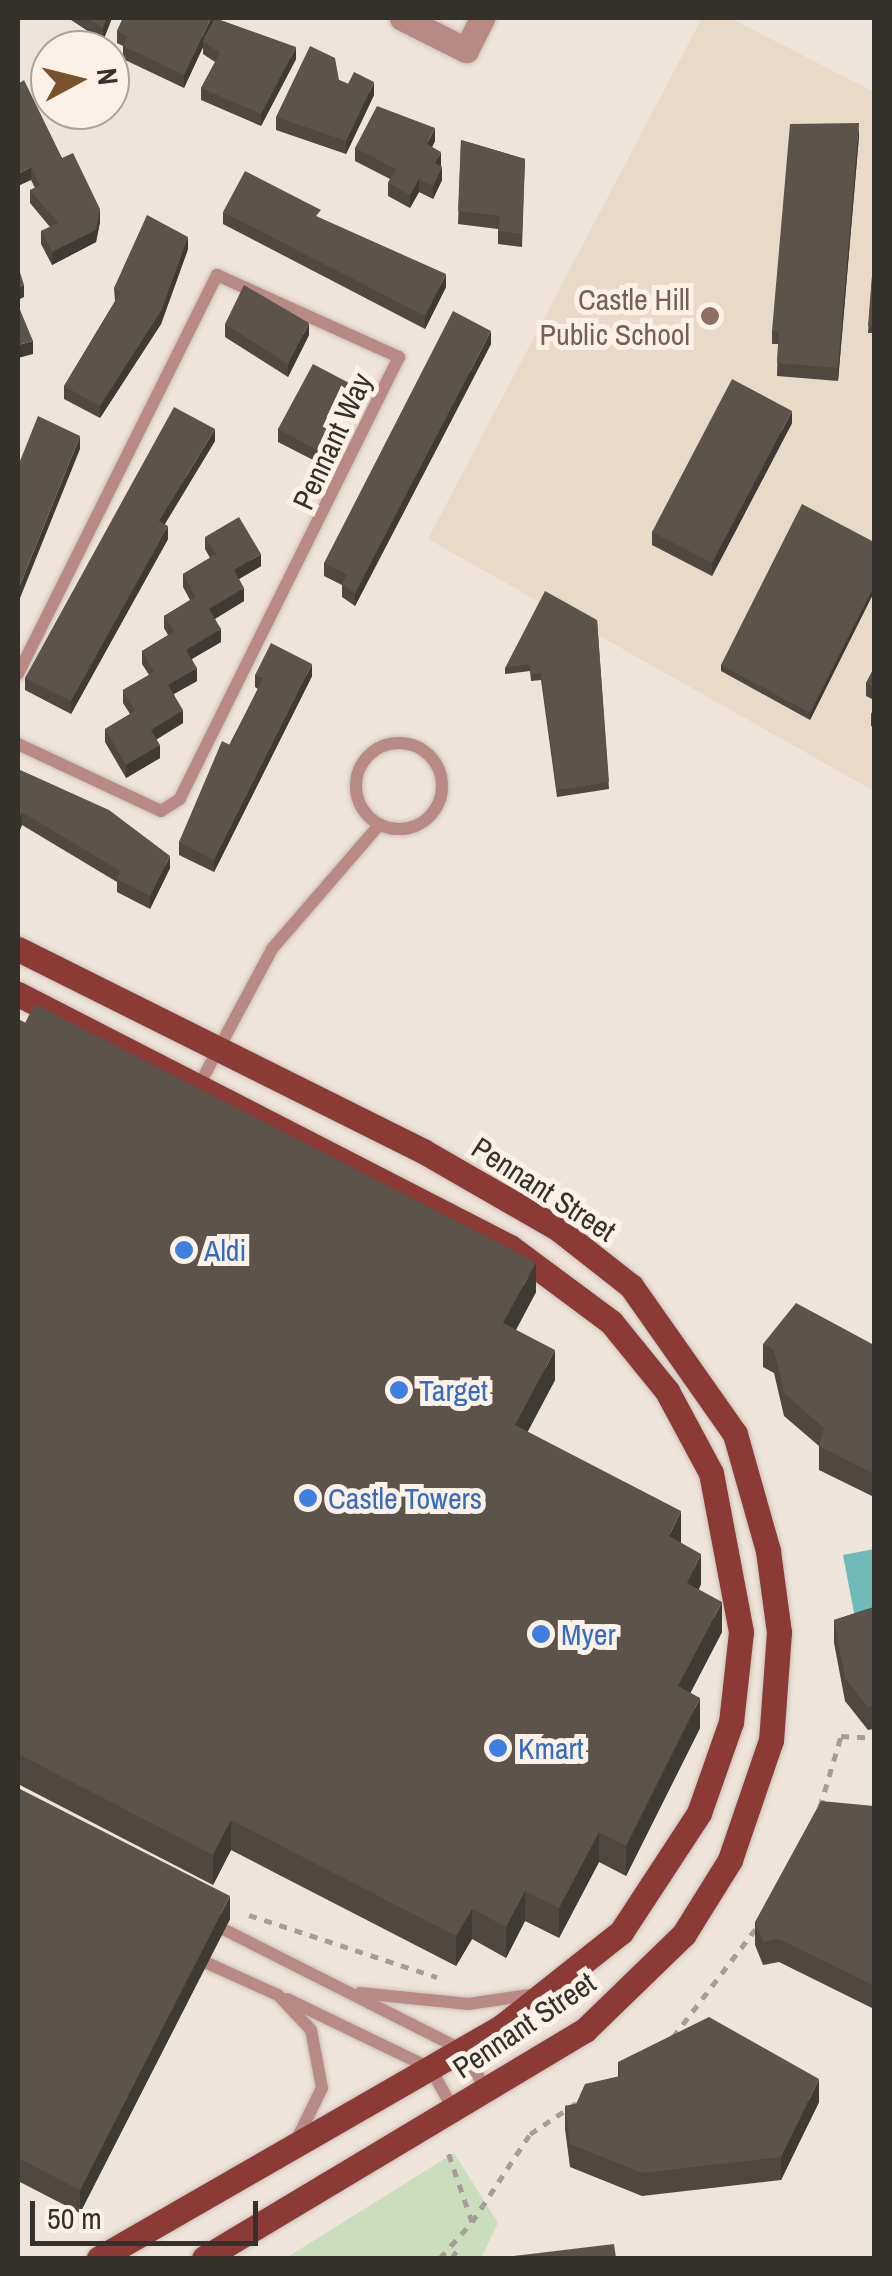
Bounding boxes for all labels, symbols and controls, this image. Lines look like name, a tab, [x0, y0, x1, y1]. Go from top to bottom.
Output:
north arrow	[30, 30, 130, 130]
text: N	[88, 66, 128, 87]
place label: Castle Hill Public School	[540, 281, 690, 352]
marker: Castle Hill Public School	[699, 305, 721, 327]
street label: Pennant Way	[285, 367, 379, 515]
street label: Pennant Street	[465, 1129, 623, 1249]
place label: Aldi	[204, 1232, 246, 1268]
marker: Aldi	[173, 1239, 195, 1261]
place label: Target	[419, 1372, 488, 1408]
marker: Target	[388, 1379, 410, 1401]
place label: Castle Towers	[328, 1480, 482, 1516]
marker: Castle Towers	[297, 1487, 319, 1509]
place label: Myer	[561, 1616, 616, 1652]
marker: Myer	[530, 1623, 552, 1645]
place label: Kmart	[518, 1730, 584, 1766]
marker: Kmart	[487, 1737, 509, 1759]
street label: Pennant Street	[446, 1964, 602, 2086]
scale bar	[35, 2181, 262, 2243]
text: 50 m	[47, 2198, 102, 2238]

